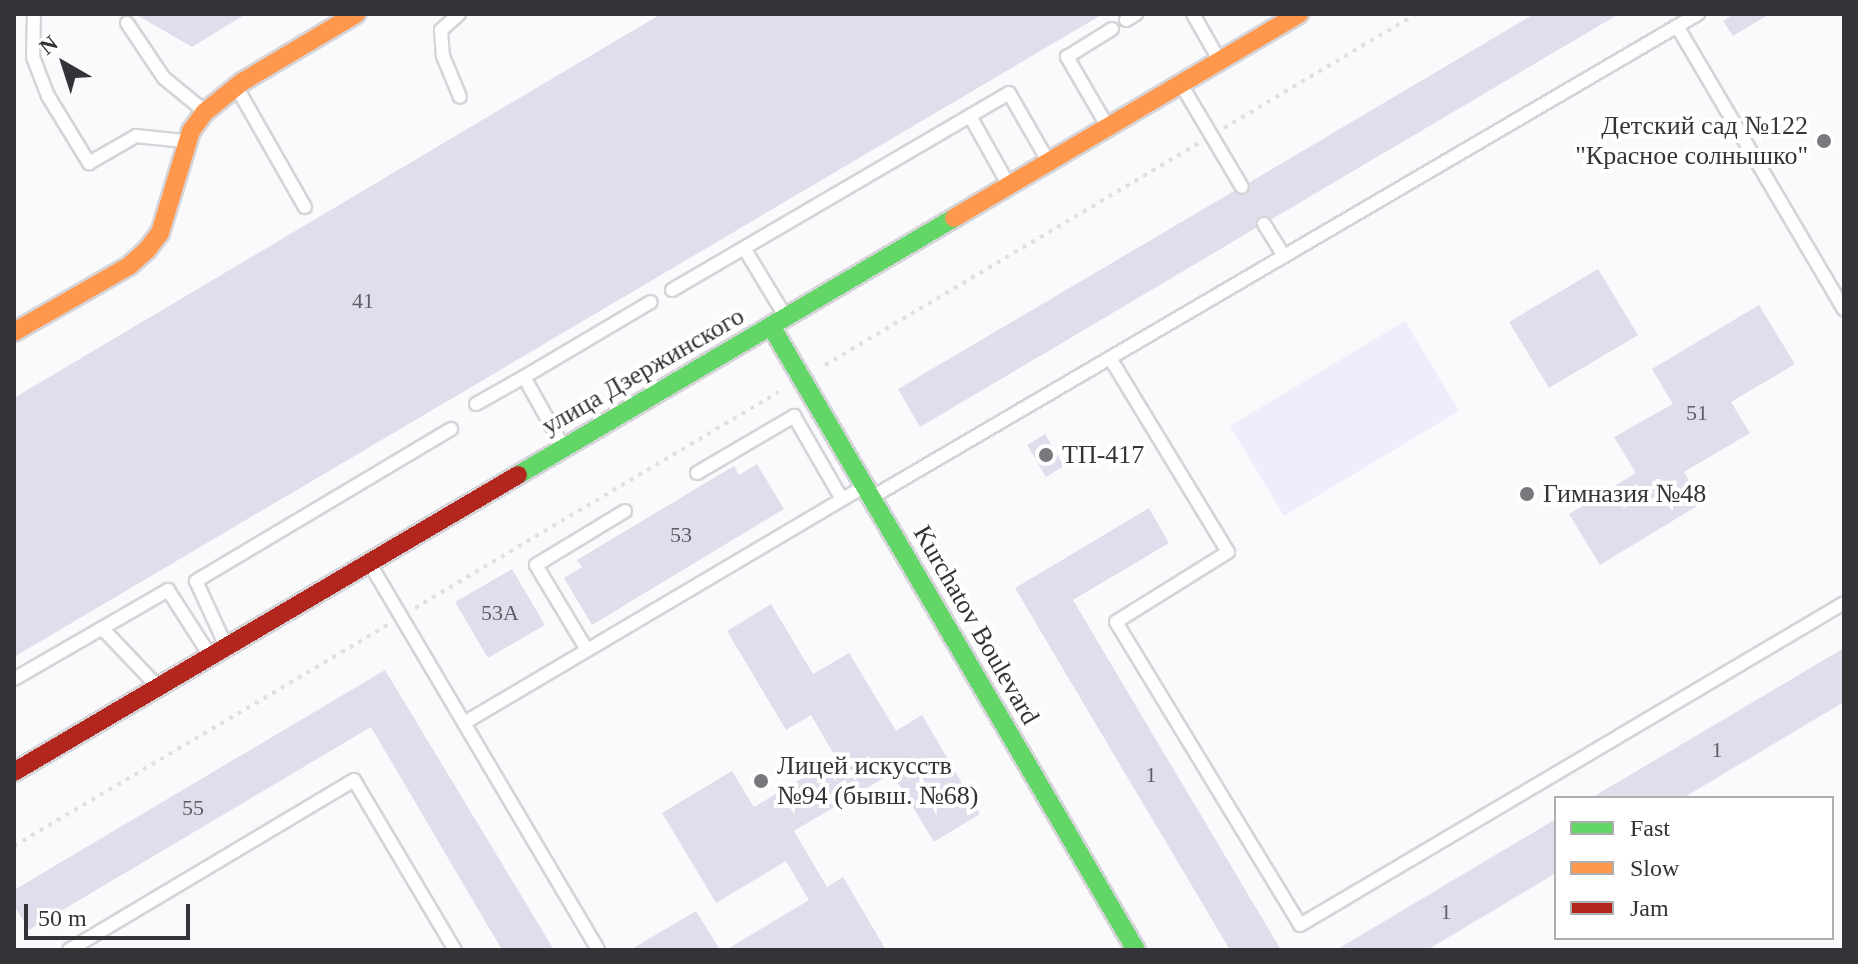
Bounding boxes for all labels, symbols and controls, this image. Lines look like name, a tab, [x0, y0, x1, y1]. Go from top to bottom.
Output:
north arrow	[24, 24, 104, 104]
text: N	[35, 30, 63, 60]
place label: Детский сад №122 "Красное солнышко"	[1575, 110, 1808, 172]
marker: Детский сад №122 "Красное солнышко"	[1815, 132, 1833, 150]
house number: 41	[352, 288, 374, 314]
street label: улица Дзержинского	[536, 300, 750, 442]
house number: 51	[1686, 400, 1708, 426]
place label: ТП-417	[1062, 439, 1144, 471]
marker: ТП-417	[1037, 446, 1055, 464]
place label: Гимназия №48	[1543, 478, 1706, 510]
marker: Гимназия №48	[1518, 485, 1536, 503]
street label: Kurchatov Boulevard	[906, 520, 1046, 730]
house number: 53	[670, 522, 692, 548]
house number: 53А	[481, 600, 519, 626]
house number: 1	[1712, 737, 1722, 763]
place label: Лицей искусств №94 (бывш. №68)	[777, 750, 978, 812]
house number: 1	[1146, 762, 1156, 788]
marker: Лицей искусств №94 (бывш. №68)	[752, 772, 770, 790]
house number: 55	[182, 795, 204, 821]
legend	[1554, 796, 1834, 940]
text: Fast	[1630, 815, 1670, 841]
text: Slow	[1630, 855, 1679, 881]
scale bar	[28, 888, 194, 938]
text: Jam	[1630, 895, 1669, 921]
house number: 1	[1440, 899, 1452, 925]
text: 50 m	[38, 905, 87, 931]

